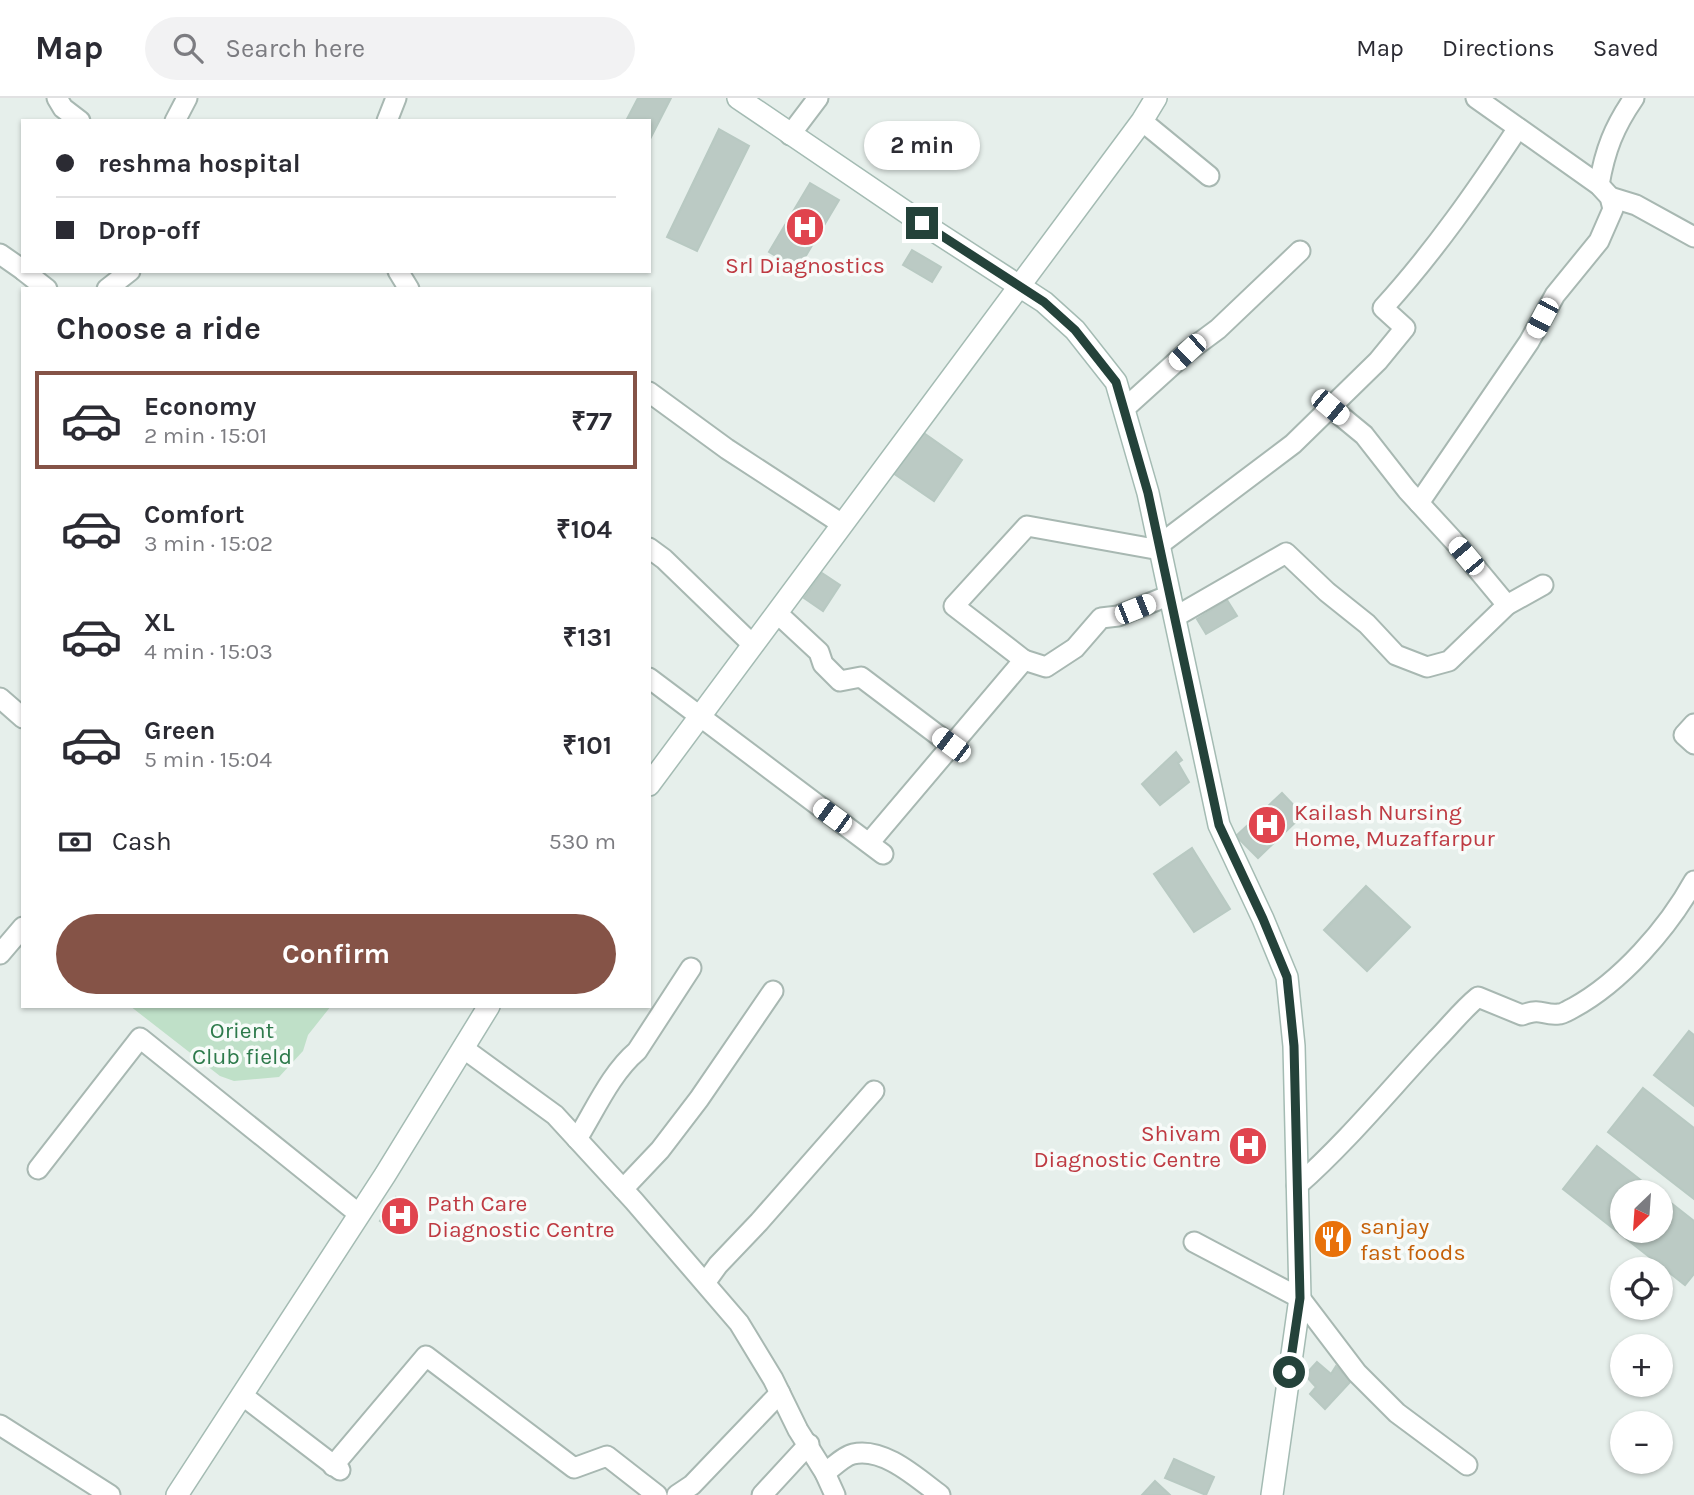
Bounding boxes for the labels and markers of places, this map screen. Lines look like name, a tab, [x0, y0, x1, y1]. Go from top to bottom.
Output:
hospital icon: Srl Diagnostics	[784, 206, 826, 248]
place label: Srl Diagnostics	[725, 252, 885, 279]
place label: Kailash Nursing Home, Muzaffarpur	[1294, 799, 1496, 852]
hospital icon: Kailash Nursing Home, Muzaffarpur	[1246, 804, 1288, 846]
place label: Shivam Diagnostic Centre	[1033, 1120, 1221, 1173]
hospital icon: Shivam Diagnostic Centre	[1227, 1125, 1269, 1167]
place label: Path Care Diagnostic Centre	[427, 1190, 615, 1243]
hospital icon: Path Care Diagnostic Centre	[379, 1195, 421, 1237]
place label: sanjay fast foods	[1360, 1213, 1465, 1266]
restaurant icon: sanjay fast foods	[1312, 1218, 1354, 1260]

